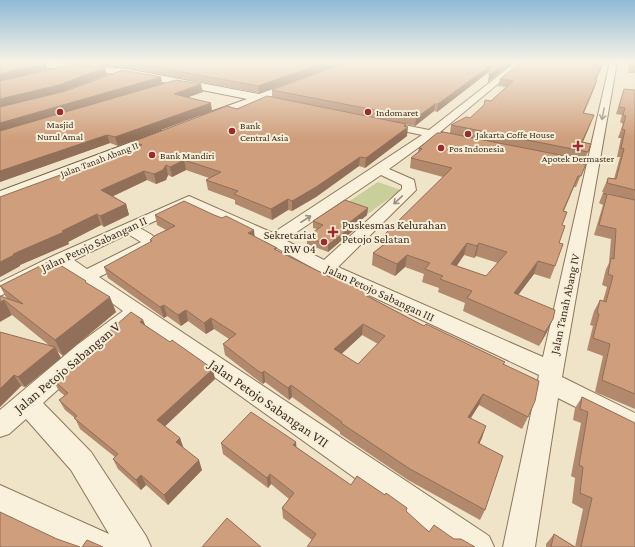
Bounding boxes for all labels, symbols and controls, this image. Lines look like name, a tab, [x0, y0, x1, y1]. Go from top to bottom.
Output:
marker: Masjid Nurul Amal	[55, 107, 65, 117]
marker: Indomaret	[363, 107, 373, 117]
place label: Indomaret	[376, 107, 419, 118]
one-way arrow	[599, 107, 607, 120]
place label: Masjid Nurul Amal	[37, 119, 83, 142]
place label: Bank Central Asia	[240, 120, 289, 143]
marker: Bank Central Asia	[227, 126, 237, 136]
marker: Jakarta Coffe House	[463, 129, 473, 139]
place label: Jakarta Coffe House	[475, 129, 555, 140]
street label: Jalan Tanah Abang II	[58, 140, 140, 180]
marker: Apotek Dermaster	[573, 141, 583, 151]
marker: Pos Indonesia	[436, 143, 446, 153]
place label: Pos Indonesia	[449, 143, 505, 154]
marker: Bank Mandiri	[147, 150, 157, 160]
place label: Bank Mandiri	[160, 150, 215, 161]
place label: Apotek Dermaster	[542, 153, 615, 164]
one-way arrow	[393, 195, 403, 205]
street label: Jalan Petojo Sabangan II	[38, 213, 149, 275]
one-way arrow	[301, 215, 312, 223]
place label: Puskesmas Kelurahan Petojo Selatan	[342, 218, 447, 246]
marker: Puskesmas Kelurahan Petojo Selatan	[327, 226, 339, 238]
place label: Sekretariat RW 04	[264, 228, 317, 256]
marker: Sekretariat RW 04	[319, 237, 329, 247]
street label: Jalan Tanah Abang IV	[547, 252, 583, 356]
street label: Jalan Petojo Sabangan III	[322, 261, 437, 325]
street label: Jalan Petojo Sabangan V	[9, 318, 124, 418]
street label: Jalan Petojo Sabangan VII	[204, 354, 332, 451]

